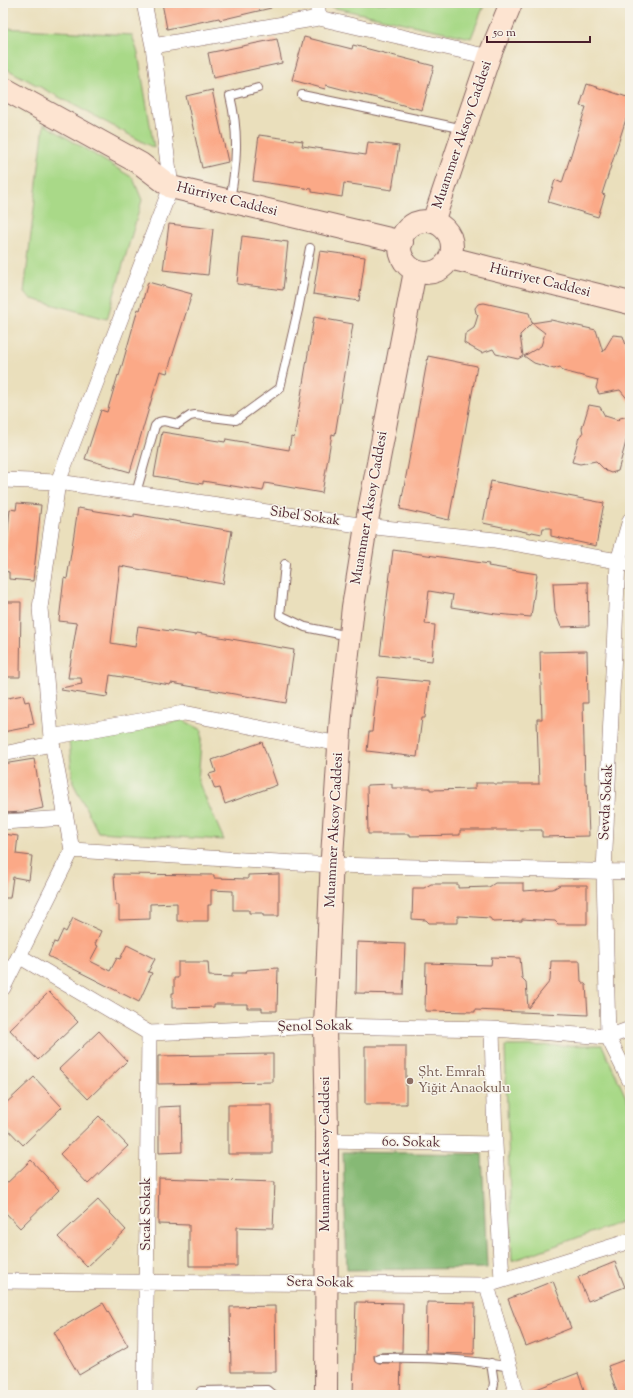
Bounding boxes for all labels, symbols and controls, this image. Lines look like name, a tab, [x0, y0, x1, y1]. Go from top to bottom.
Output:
scale bar	[487, 18, 590, 44]
text: 50 m	[492, 24, 516, 42]
street label: Muammer Aksoy Caddesi	[428, 58, 498, 212]
street label: Hürriyet Caddesi	[174, 178, 280, 222]
street label: Hürriyet Caddesi	[487, 259, 593, 303]
street label: Muammer Aksoy Caddesi	[347, 430, 393, 586]
street label: Sibel Sokak	[269, 502, 342, 532]
street label: Muammer Aksoy Caddesi	[321, 752, 349, 908]
street label: Sevda Sokak	[595, 763, 619, 841]
street label: Şenol Sokak	[277, 1016, 353, 1038]
place label: Şht. Emrah Yiğit Anaokulu	[418, 1063, 510, 1099]
street label: Muammer Aksoy Caddesi	[316, 1076, 336, 1232]
marker: Şht. Emrah Yiğit Anaokulu	[405, 1076, 415, 1086]
street label: 60. Sokak	[382, 1132, 441, 1154]
street label: Sıcak Sokak	[137, 1177, 157, 1251]
street label: Sera Sokak	[286, 1272, 354, 1294]

